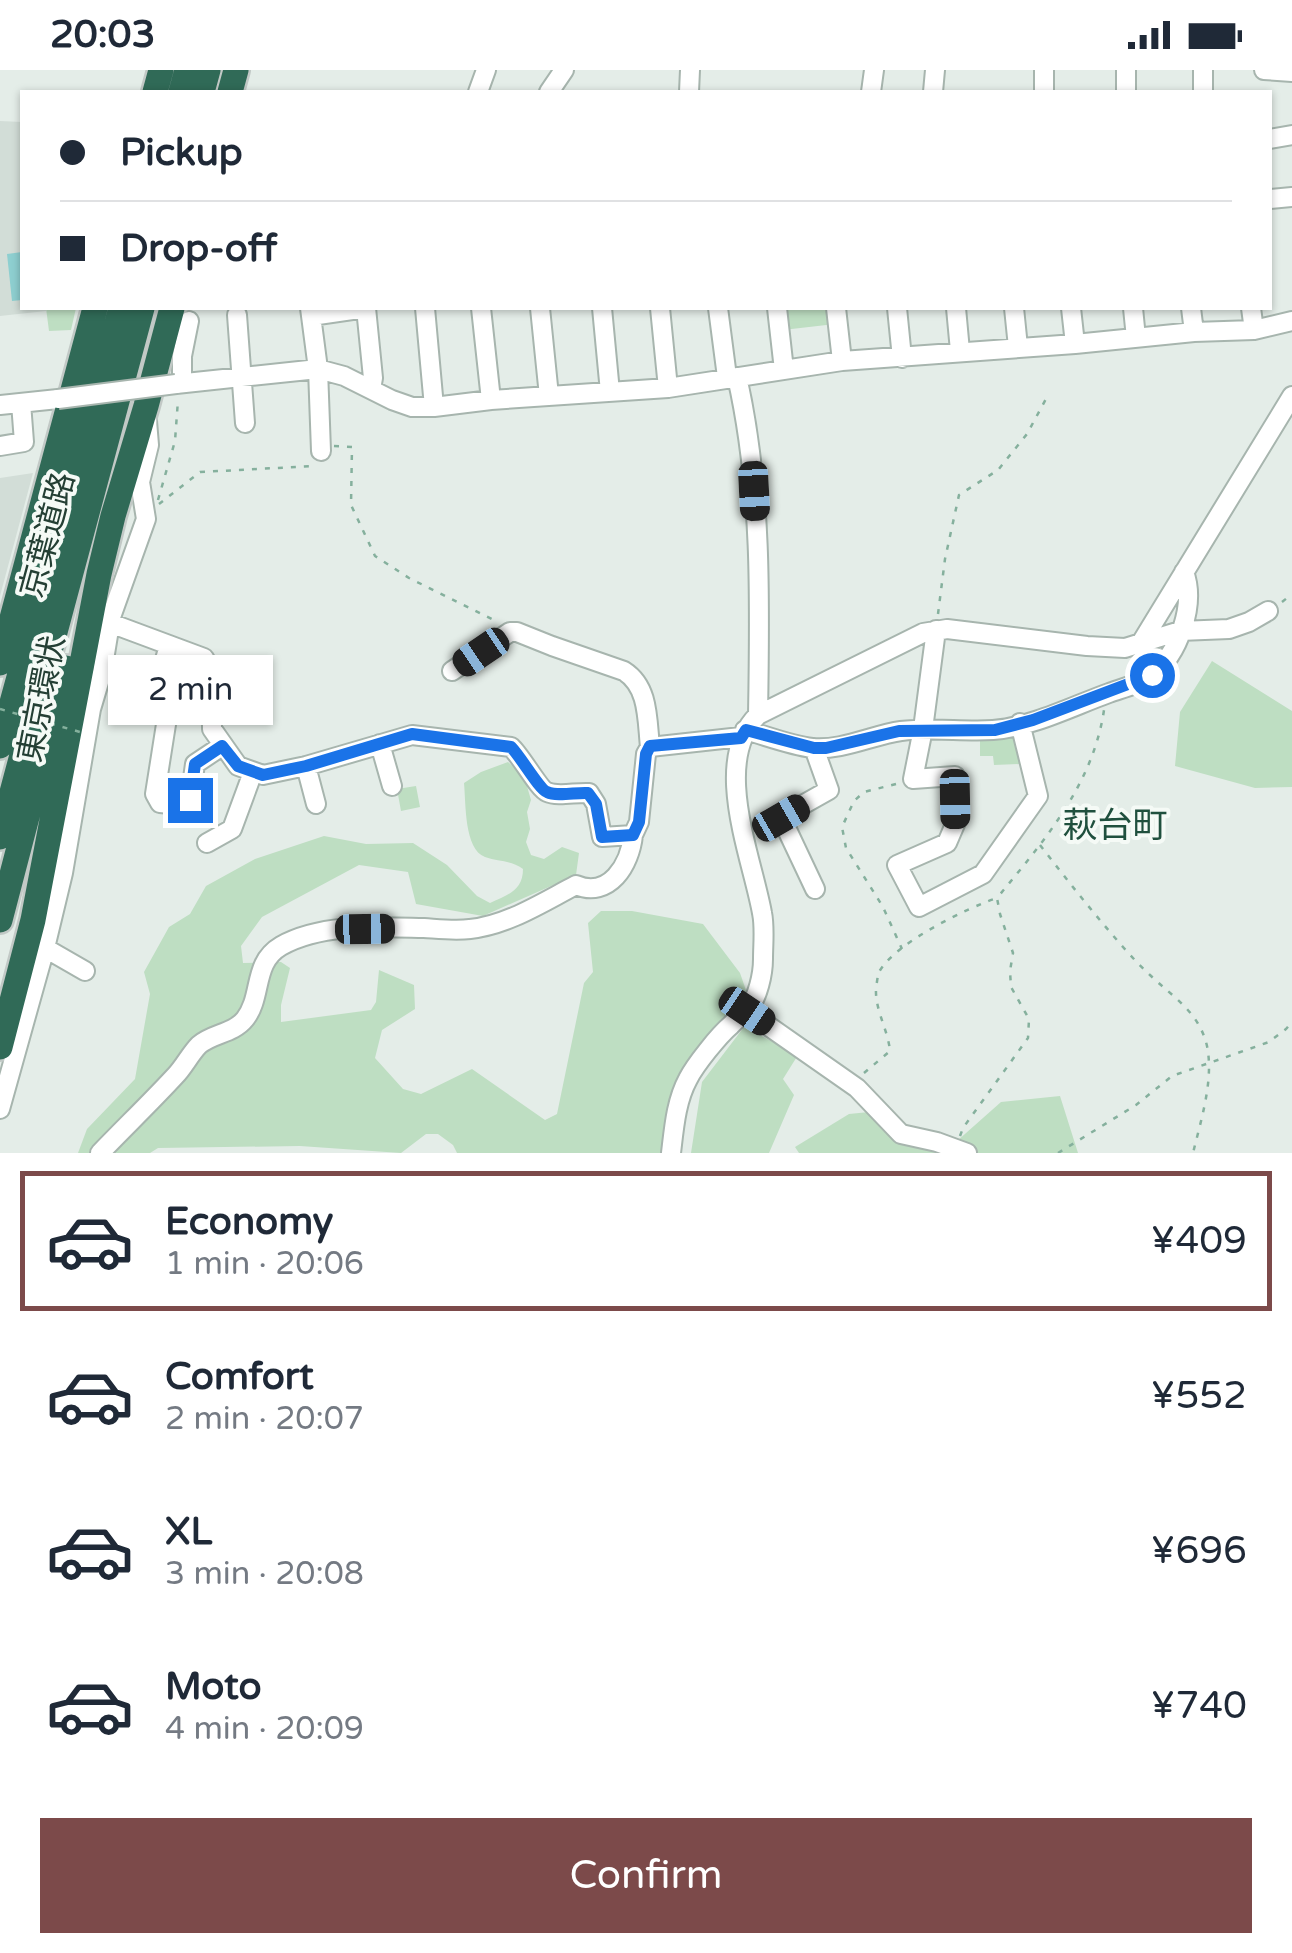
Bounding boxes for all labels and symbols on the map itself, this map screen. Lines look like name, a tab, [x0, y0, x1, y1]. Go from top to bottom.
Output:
car	[737, 460, 771, 522]
street label: 京葉道路	[13, 468, 83, 602]
car	[448, 623, 514, 681]
street label: 東京環状	[11, 633, 73, 765]
route start	[1130, 653, 1175, 698]
callout: 2 min	[108, 655, 272, 725]
car	[939, 769, 971, 829]
route end	[168, 778, 213, 823]
car	[748, 790, 814, 846]
district label: 萩台町	[1062, 805, 1168, 847]
car	[335, 913, 395, 945]
car	[714, 982, 780, 1040]

